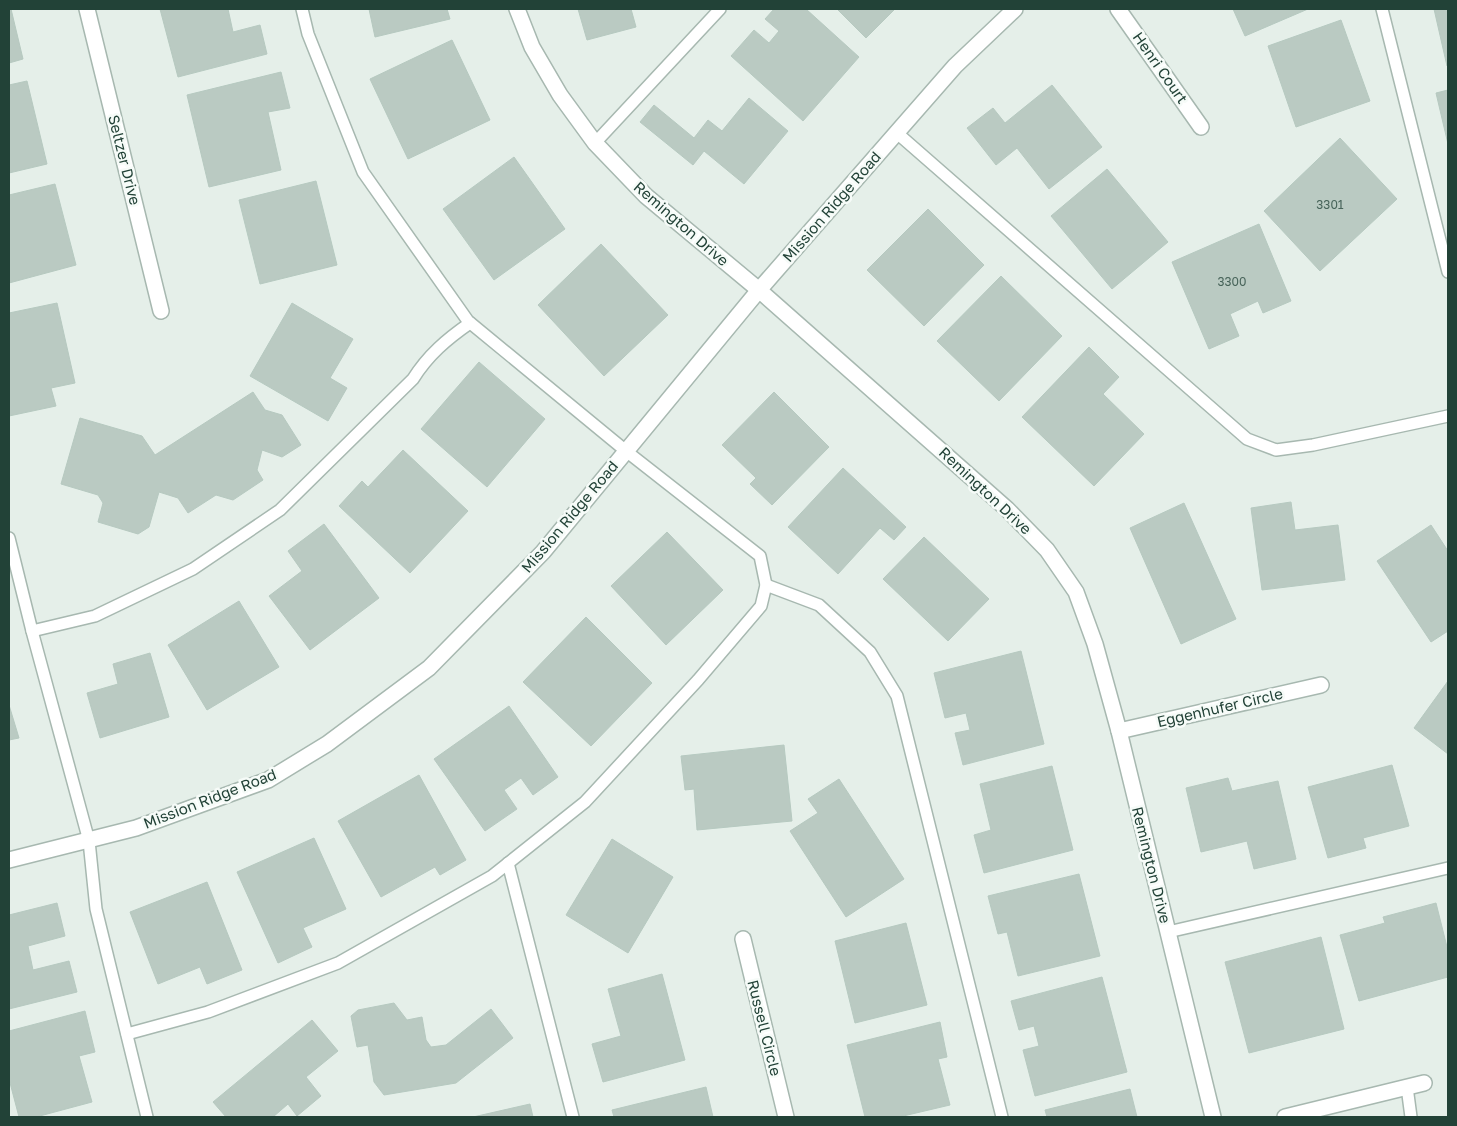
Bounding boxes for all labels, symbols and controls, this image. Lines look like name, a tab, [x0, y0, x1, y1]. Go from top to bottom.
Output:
street label: Henri Court	[1130, 28, 1192, 107]
street label: Seltzer Drive	[105, 113, 145, 207]
street label: Mission Ridge Road	[778, 147, 884, 265]
street label: Remington Drive	[631, 177, 733, 269]
house number: 3301	[1316, 197, 1344, 212]
house number: 3300	[1218, 274, 1246, 289]
street label: Remington Drive	[936, 443, 1036, 538]
street label: Mission Ridge Road	[517, 457, 621, 576]
street label: Eggenhufer Circle	[1155, 684, 1285, 730]
street label: Mission Ridge Road	[141, 764, 279, 832]
street label: Remington Drive	[1129, 805, 1175, 925]
street label: Russell Circle	[744, 978, 786, 1078]

